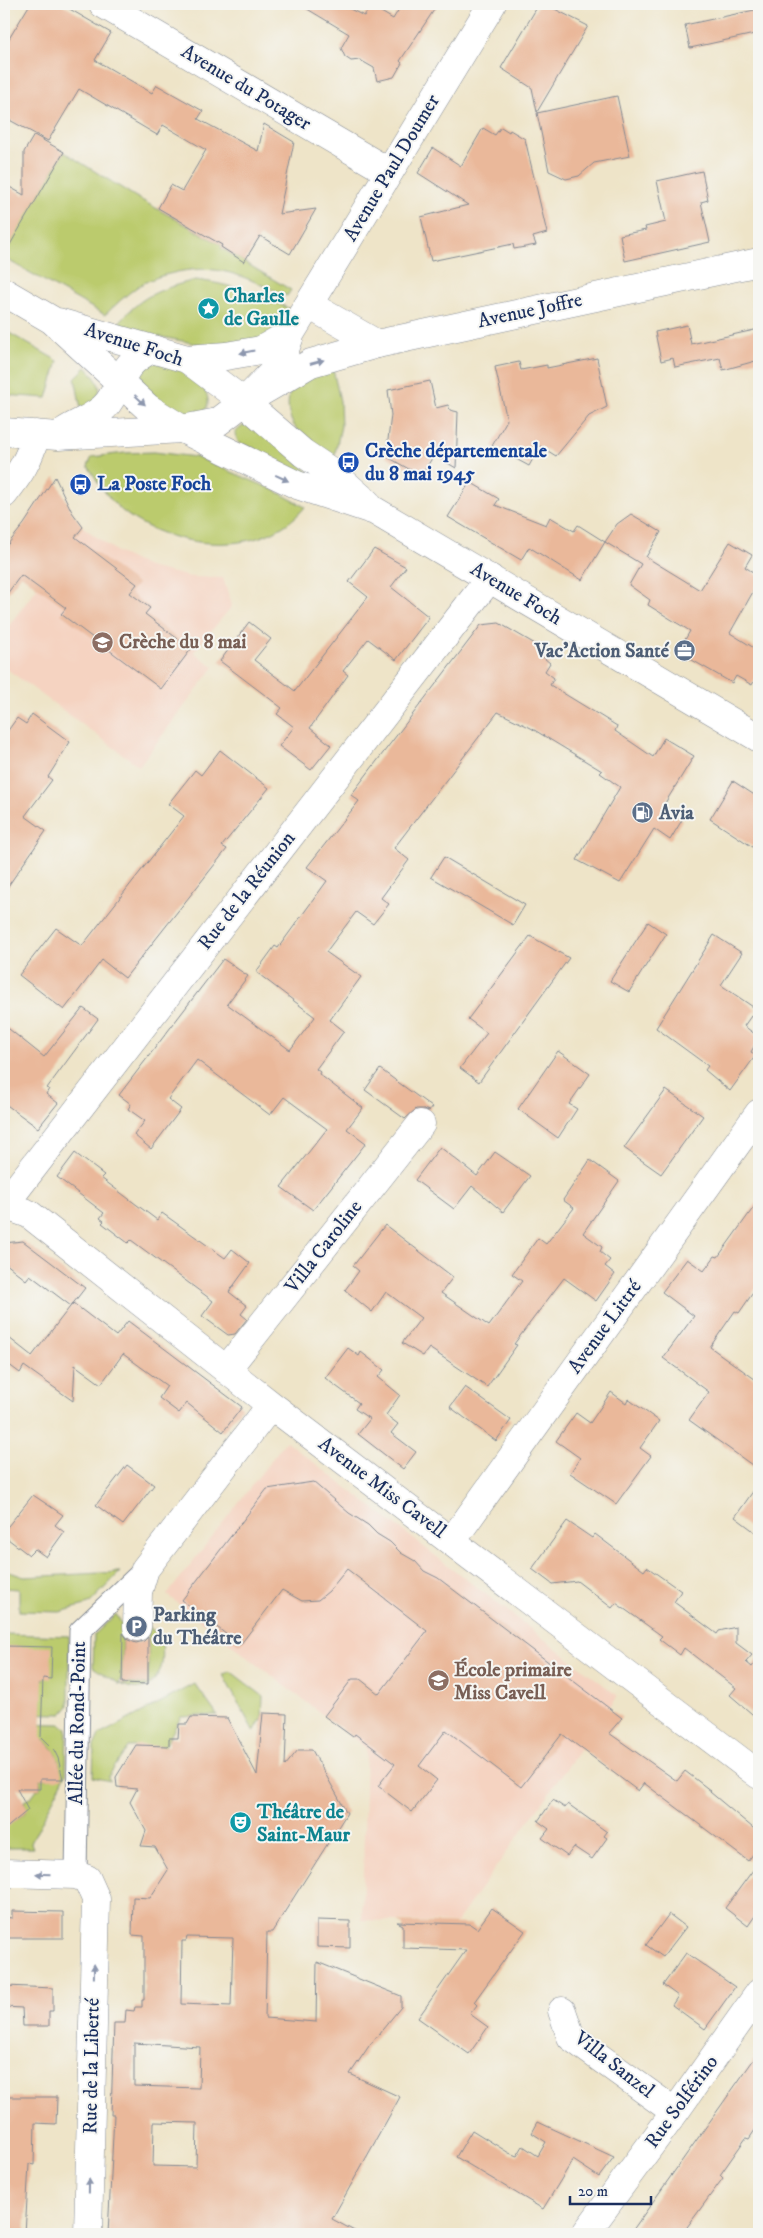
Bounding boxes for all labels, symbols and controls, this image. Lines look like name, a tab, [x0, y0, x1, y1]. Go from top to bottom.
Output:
street label: Avenue du Potager	[176, 39, 316, 137]
street label: Avenue Paul Doumer	[338, 90, 446, 246]
place label: Charles de Gaulle	[224, 284, 300, 332]
street label: Avenue Joffre	[475, 288, 585, 334]
place icon: Charles de Gaulle	[196, 296, 220, 320]
street label: Avenue Foch	[81, 317, 187, 373]
one-way arrow	[239, 349, 255, 357]
one-way arrow	[310, 358, 325, 366]
one-way arrow	[133, 394, 145, 406]
place label: Crèche départementale du 8 mai 1945	[365, 439, 548, 487]
bus stop icon: Crèche départementale du 8 mai 1945	[337, 450, 361, 474]
bus stop icon: La Poste Foch	[69, 472, 93, 496]
place label: La Poste Foch	[97, 472, 212, 497]
one-way arrow	[275, 474, 289, 482]
street label: Avenue Foch	[466, 557, 567, 631]
school or university icon: Crèche du 8 mai	[91, 630, 115, 654]
place label: Crèche du 8 mai	[119, 630, 246, 655]
place label: Vac'Action Santé	[534, 639, 670, 664]
office icon: Vac'Action Santé	[673, 639, 697, 663]
fuel station icon: Avia	[631, 801, 655, 825]
place label: Avia	[658, 801, 694, 826]
street label: Rue de la Réunion	[193, 826, 301, 955]
street label: Villa Caroline	[279, 1196, 368, 1299]
street label: Avenue Littré	[563, 1275, 648, 1379]
street label: Avenue Miss Cavell	[313, 1432, 451, 1544]
place label: Parking du Théâtre	[153, 1603, 242, 1651]
parking icon: Parking du Théâtre	[125, 1615, 149, 1639]
street label: Allée du Rond-Point	[64, 1641, 92, 1805]
place label: École primaire Miss Cavell	[454, 1657, 573, 1706]
school or university icon: École primaire Miss Cavell	[426, 1669, 450, 1693]
place label: Théâtre de Saint-Maur	[256, 1800, 350, 1848]
theatre icon: Théâtre de Saint-Maur	[229, 1811, 253, 1835]
one-way arrow	[35, 1869, 51, 1877]
one-way arrow	[90, 1962, 98, 1978]
street label: Rue de la Liberté	[78, 1997, 106, 2134]
street label: Villa Sanzel	[568, 2025, 659, 2104]
street label: Rue Solférino	[640, 2051, 724, 2153]
scale bar	[570, 2173, 652, 2205]
one-way arrow	[85, 2177, 93, 2193]
text: 20 m	[578, 2182, 608, 2201]

